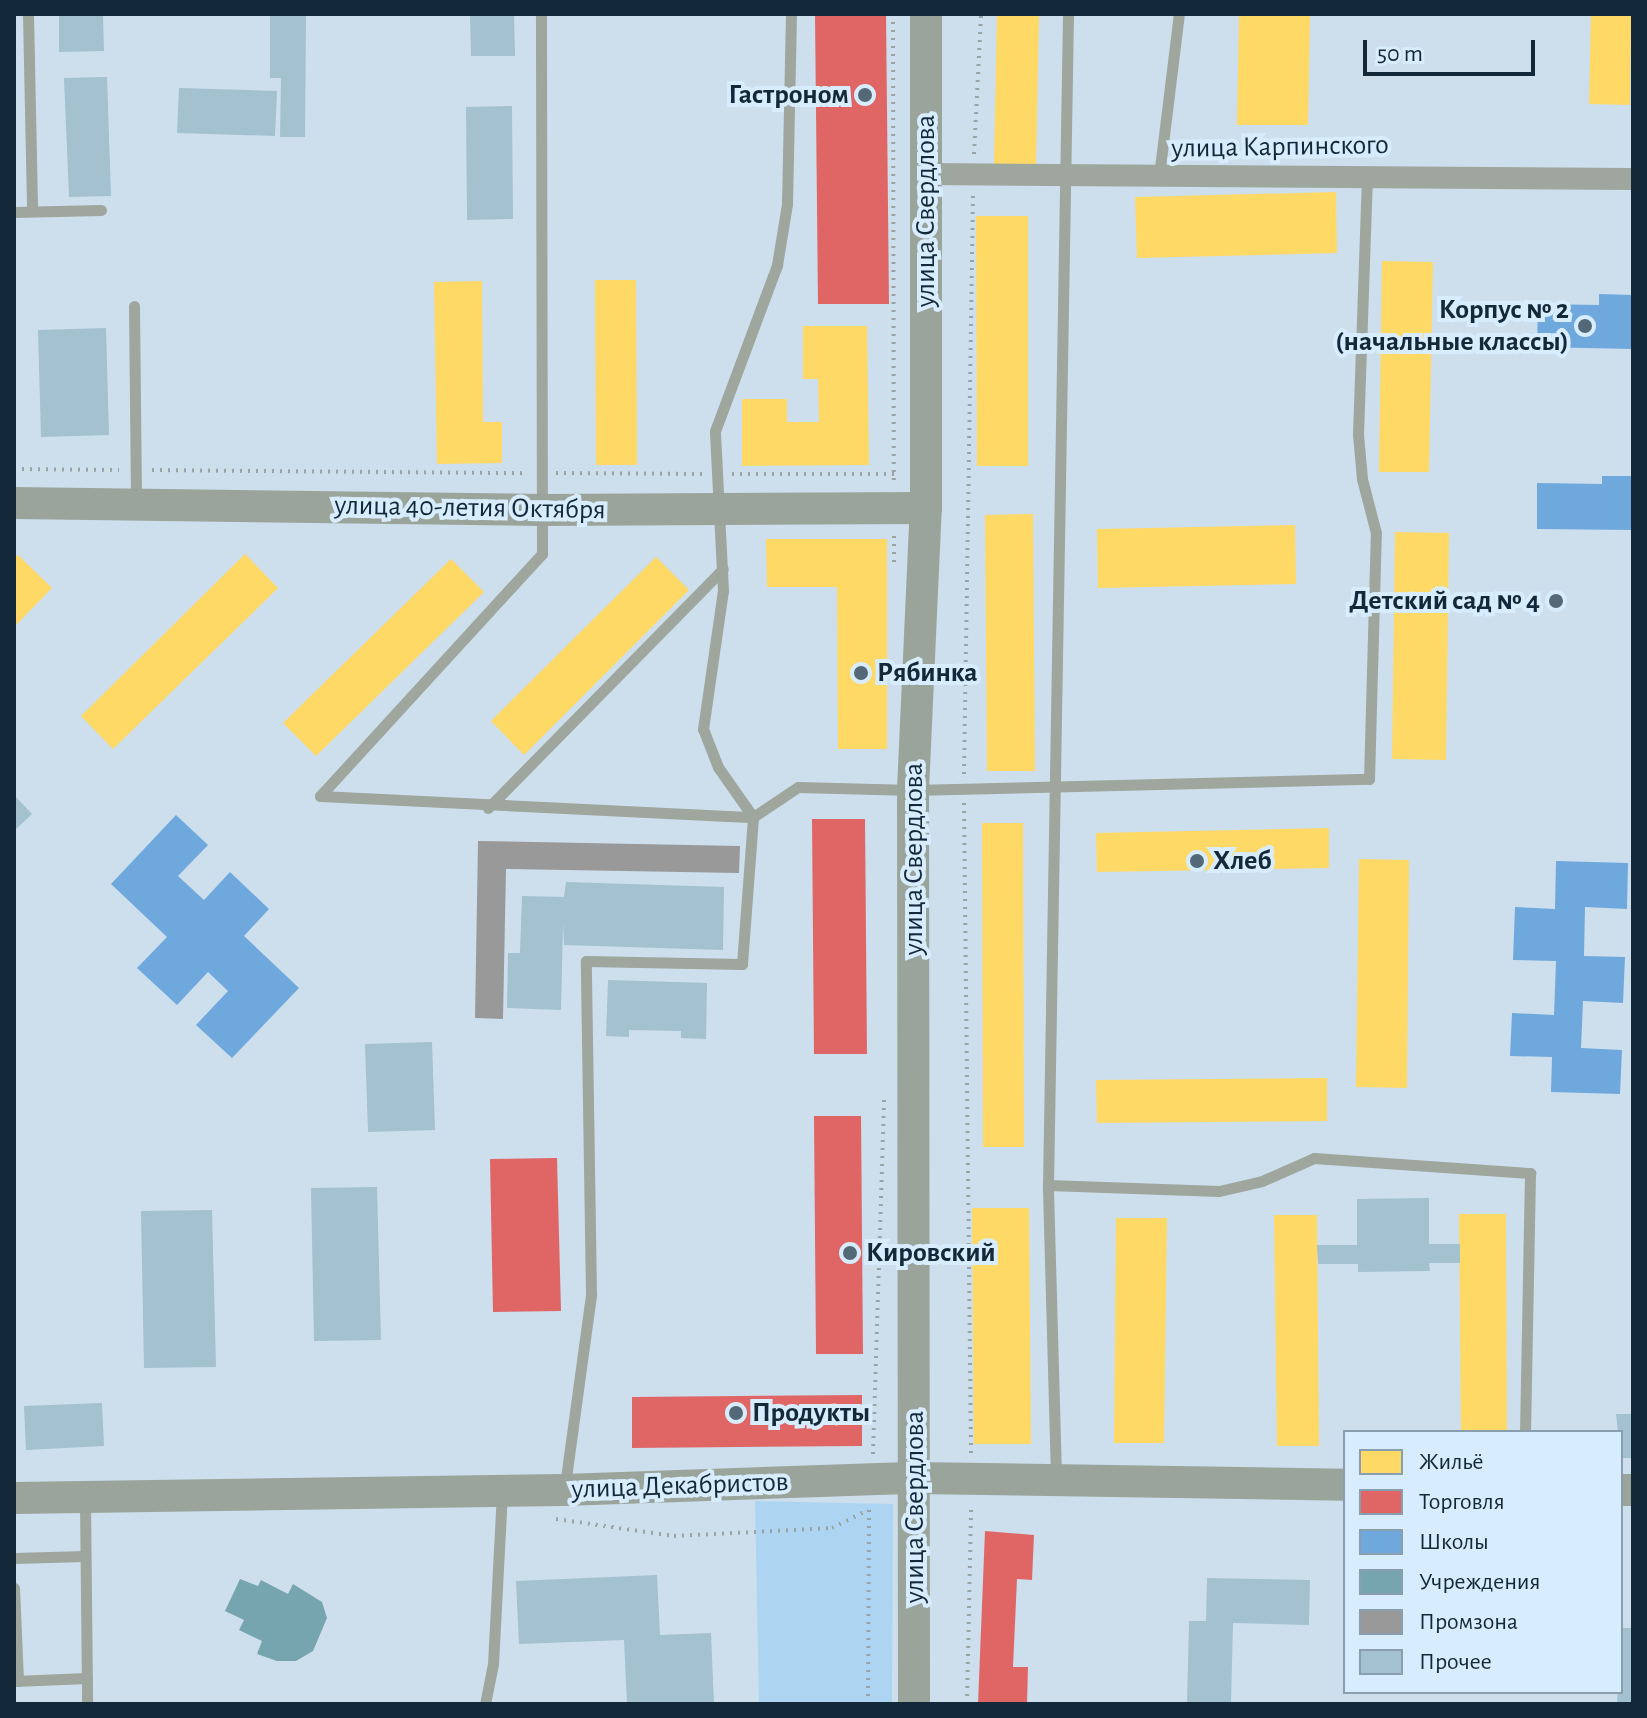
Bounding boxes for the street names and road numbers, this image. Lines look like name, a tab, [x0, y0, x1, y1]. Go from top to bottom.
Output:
street label: улица Свердлова	[909, 115, 943, 307]
street label: улица Карпинского	[1171, 128, 1389, 166]
street label: улица 40-летия Октября	[334, 489, 606, 527]
street label: улица Свердлова	[897, 763, 931, 955]
street label: улица Свердлова	[898, 1411, 932, 1603]
street label: улица Декабристов	[571, 1465, 789, 1507]

